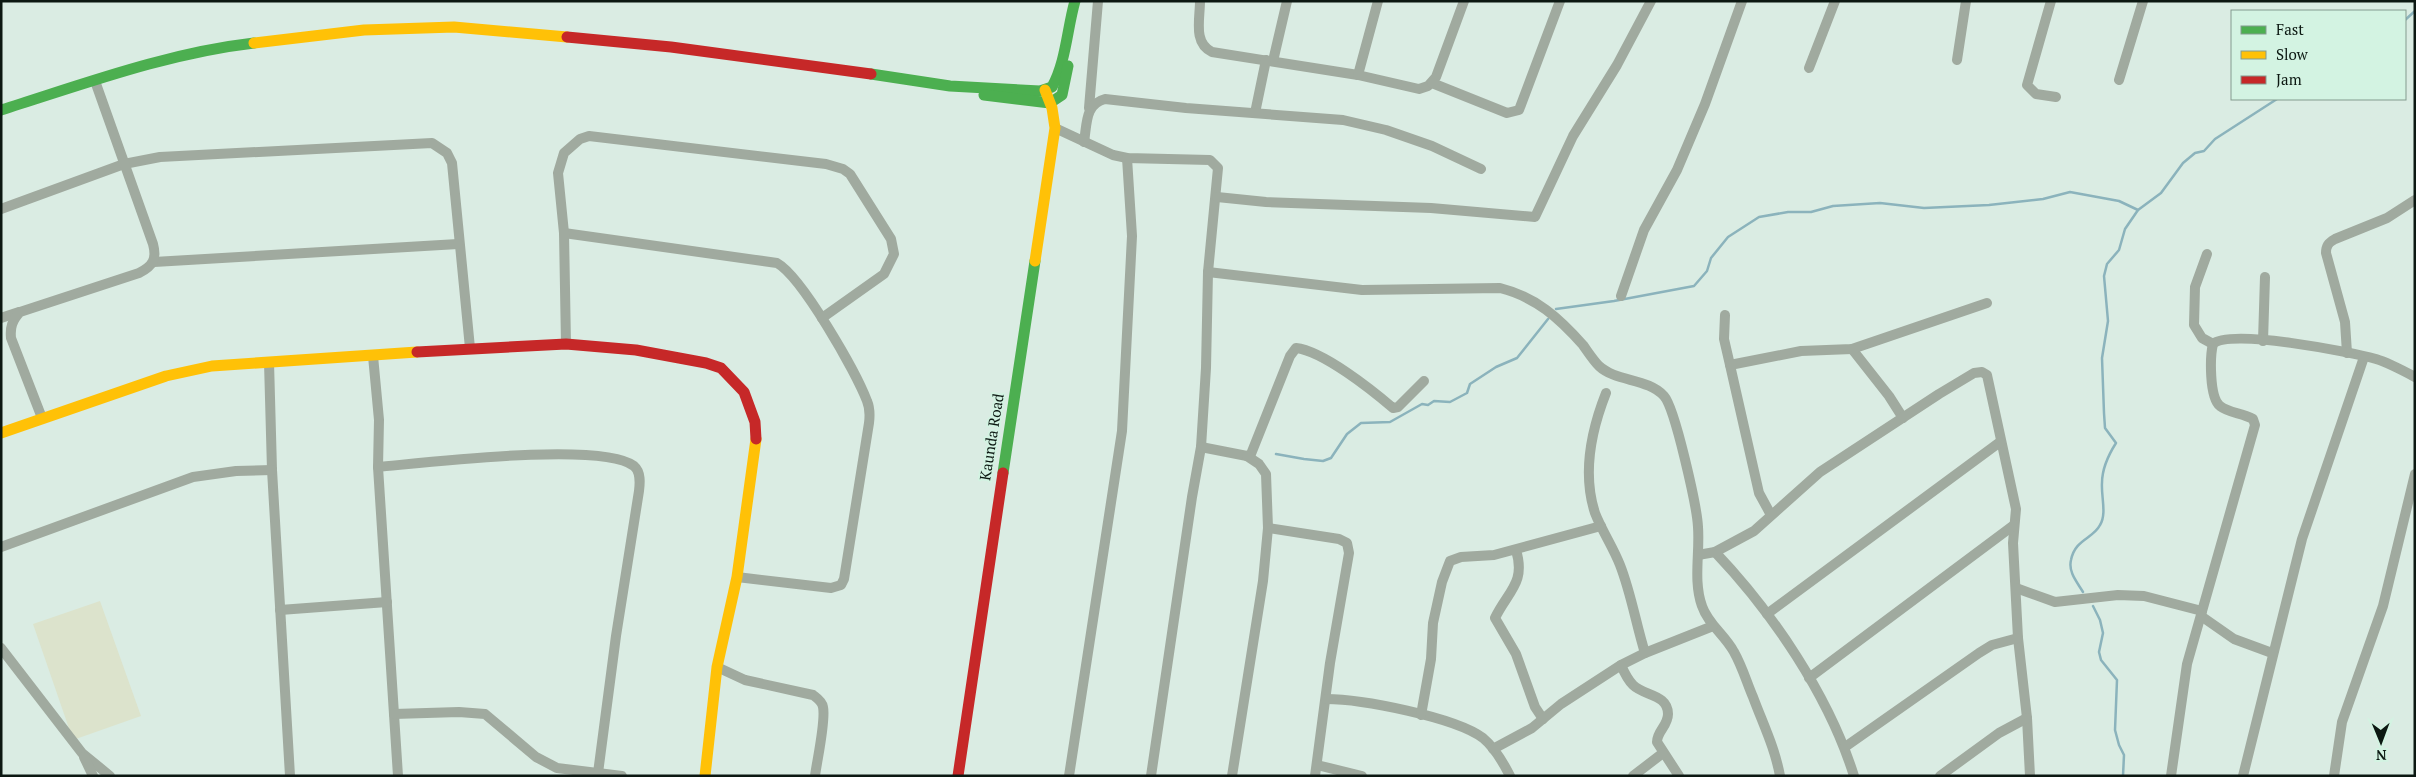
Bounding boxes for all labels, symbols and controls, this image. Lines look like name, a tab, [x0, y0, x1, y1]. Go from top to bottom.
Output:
legend	[2231, 10, 2406, 100]
text: Fast	[2276, 19, 2304, 39]
text: Slow	[2276, 44, 2309, 64]
text: Jam	[2276, 69, 2302, 89]
street label: Kaunda Road	[974, 392, 1008, 482]
north arrow	[2356, 717, 2406, 767]
text: N	[2375, 746, 2387, 765]

